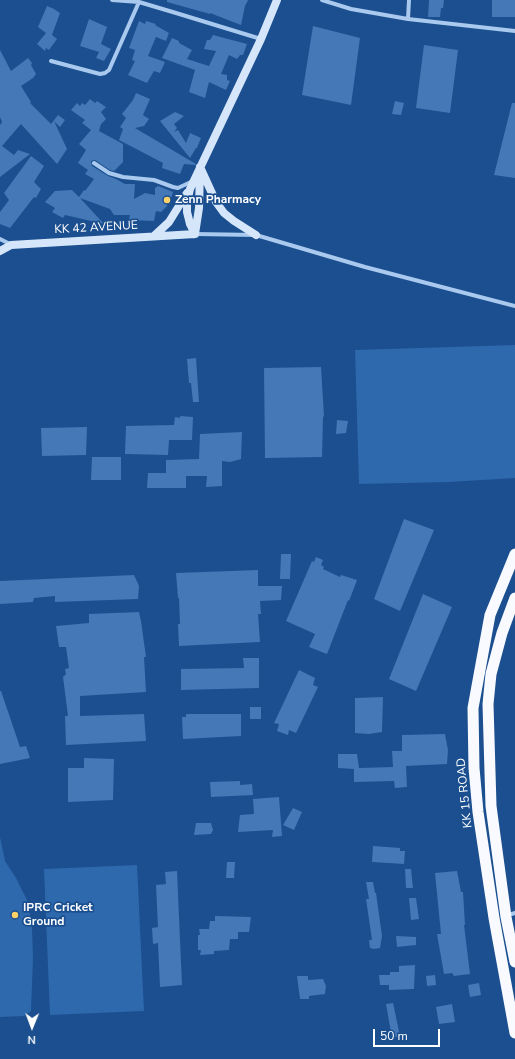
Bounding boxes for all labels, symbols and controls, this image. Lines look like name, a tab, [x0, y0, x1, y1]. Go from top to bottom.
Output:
place label: Zenn Pharmacy	[175, 193, 261, 207]
marker: Zenn Pharmacy	[162, 195, 172, 205]
street label: KK 42 AVENUE	[54, 219, 138, 237]
street label: KK 15 ROAD	[454, 757, 476, 829]
place label: IPRC Cricket Ground	[23, 901, 93, 929]
marker: IPRC Cricket Ground	[10, 910, 20, 920]
north arrow	[12, 1007, 52, 1047]
scale bar	[375, 1021, 442, 1047]
text: 50 m	[380, 1028, 408, 1044]
text: N	[28, 1032, 36, 1047]

